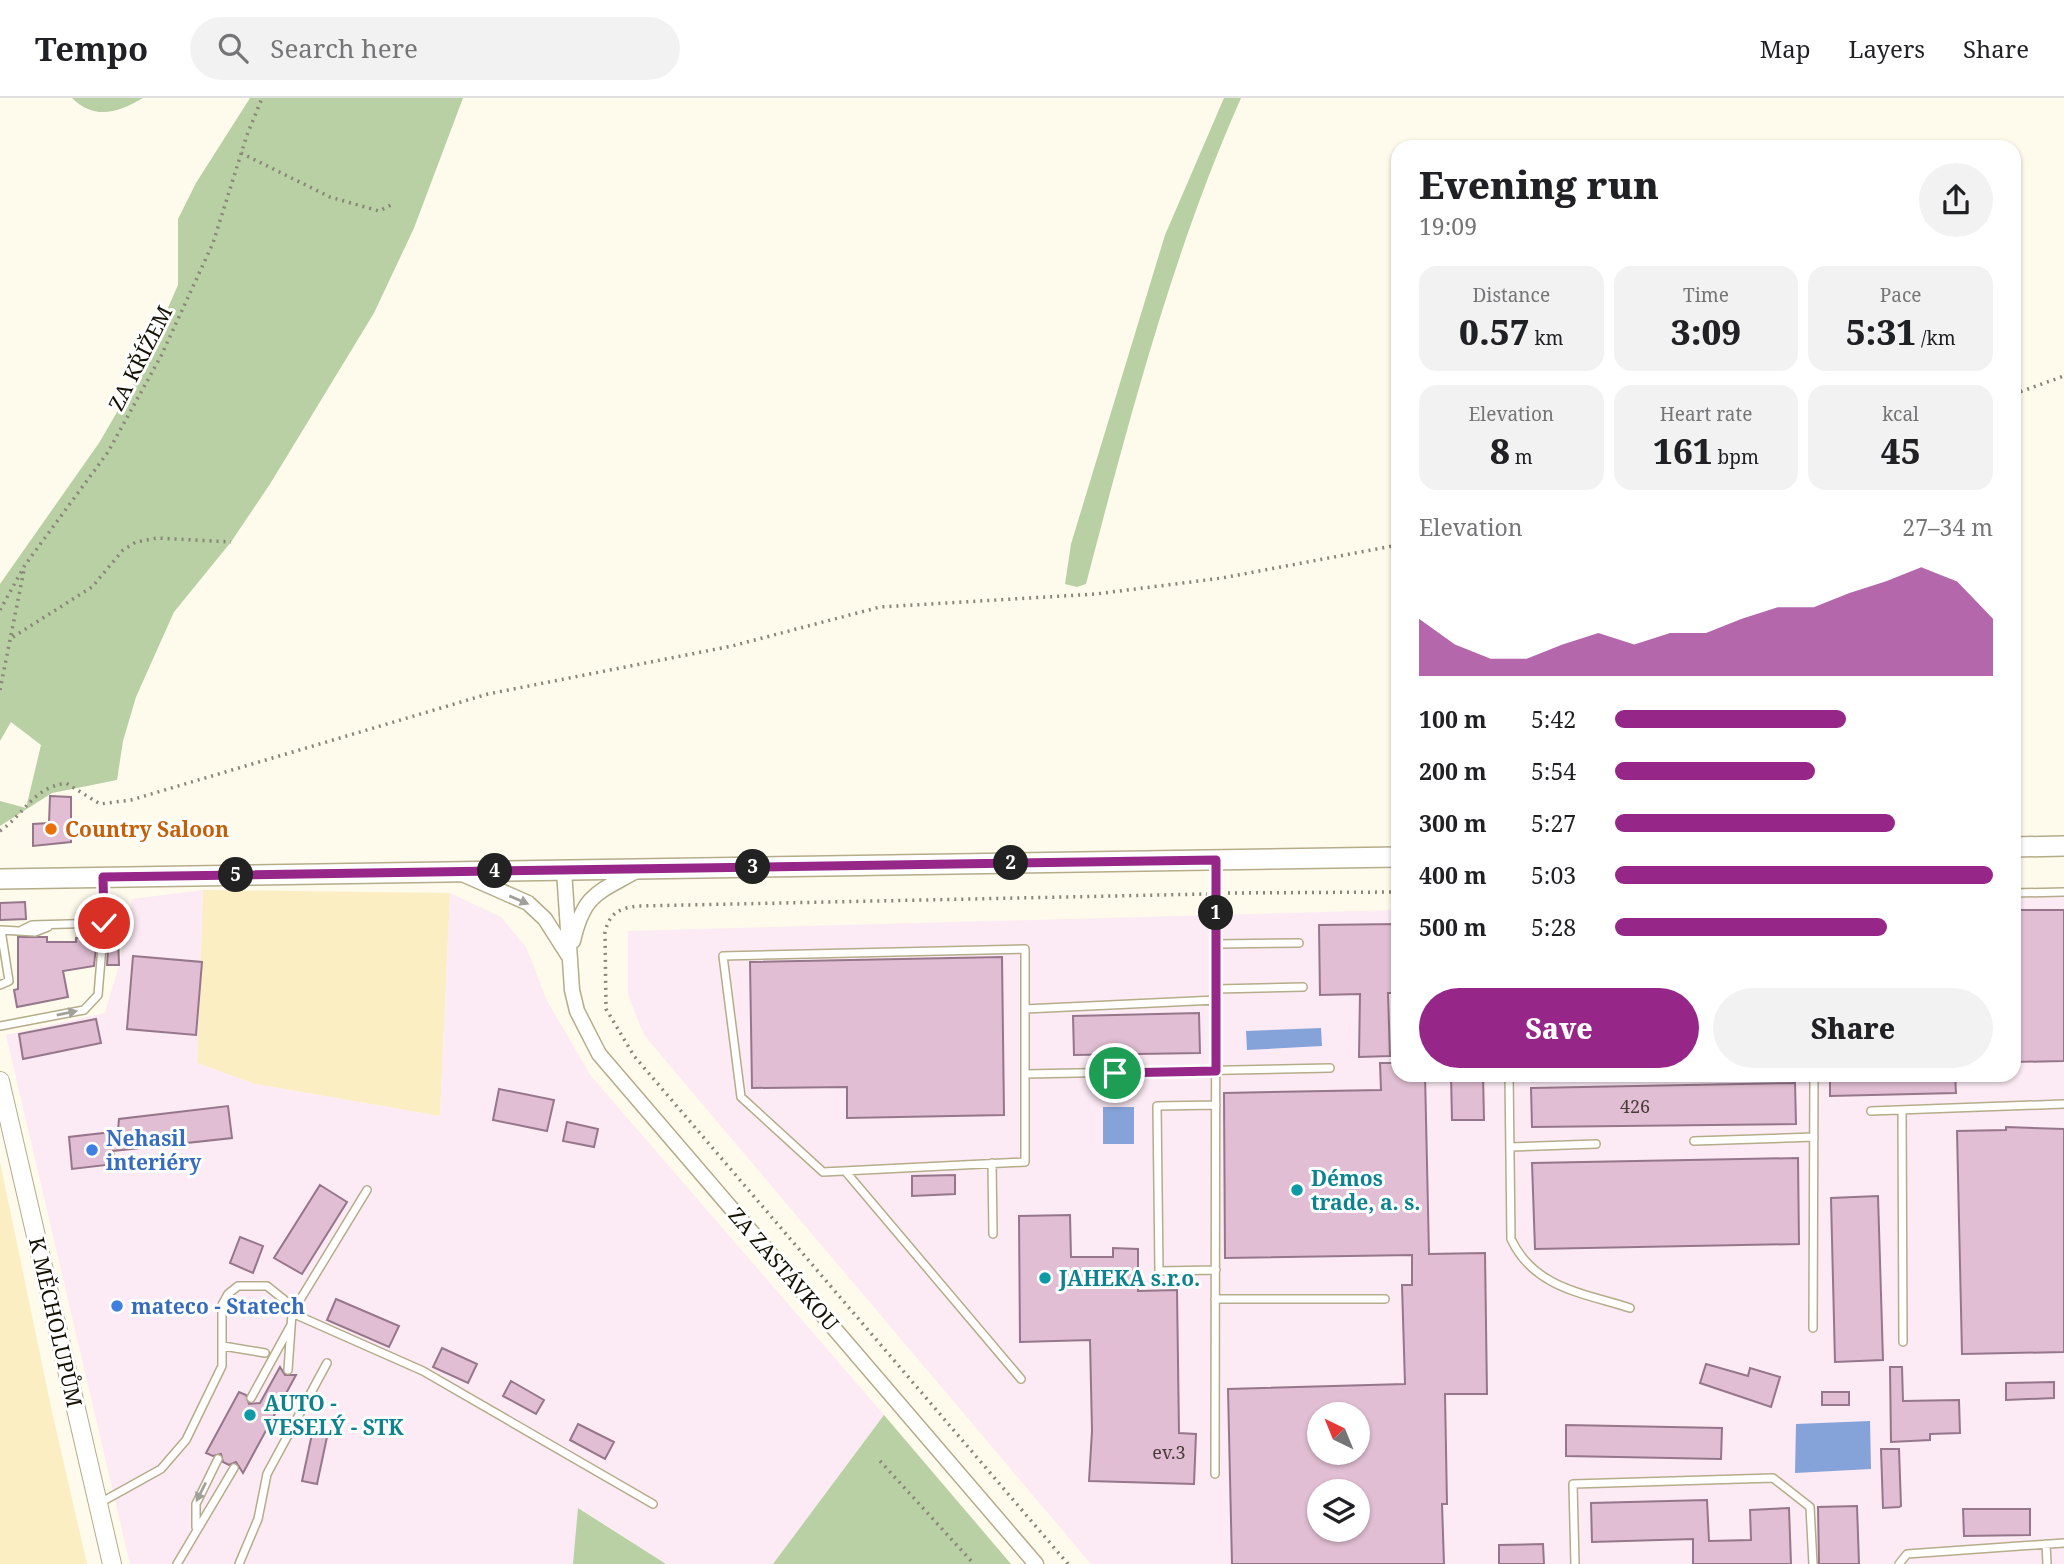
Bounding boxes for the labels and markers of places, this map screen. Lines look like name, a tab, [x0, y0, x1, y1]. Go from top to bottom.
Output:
place label: Country Saloon	[65, 815, 229, 843]
marker: Country Saloon	[43, 821, 59, 837]
pin: 2	[993, 846, 1028, 880]
pin: 3	[736, 850, 770, 884]
pin: 4	[477, 854, 512, 888]
pin: 5	[218, 858, 254, 892]
pin	[74, 893, 134, 953]
pin: 1	[1198, 896, 1234, 930]
pin	[1085, 1043, 1145, 1103]
place label: Nehasil interiéry	[106, 1124, 202, 1176]
marker: Nehasil interiéry	[84, 1142, 100, 1158]
place label: Démos trade, a. s.	[1311, 1164, 1420, 1216]
marker: Démos trade, a. s.	[1289, 1182, 1305, 1198]
place label: JAHEKA s.r.o.	[1058, 1264, 1200, 1292]
marker: JAHEKA s.r.o.	[1037, 1270, 1053, 1286]
place label: mateco - Statech	[131, 1292, 305, 1320]
marker: mateco - Statech	[109, 1298, 125, 1314]
place label: AUTO - VESELÝ - STK	[264, 1389, 404, 1441]
marker: AUTO - VESELÝ - STK	[242, 1407, 258, 1423]

